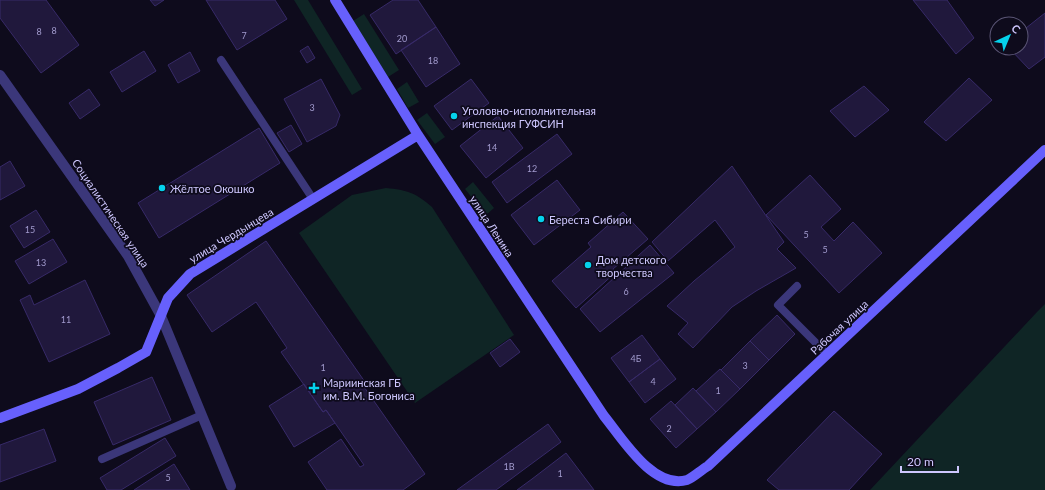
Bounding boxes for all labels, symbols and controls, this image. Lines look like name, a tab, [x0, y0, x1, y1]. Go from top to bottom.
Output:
north arrow	[989, 16, 1029, 56]
text: С	[1009, 21, 1024, 36]
house number: 8	[51, 25, 57, 36]
house number: 8	[36, 26, 42, 37]
house number: 7	[241, 30, 247, 41]
house number: 20	[397, 33, 407, 44]
house number: 18	[428, 55, 438, 66]
house number: 3	[309, 102, 315, 113]
place label: Уголовно-исполнительная инспекция ГУФСИН	[462, 104, 596, 130]
marker: Уголовно-исполнительная инспекция ГУФСИН	[449, 111, 459, 121]
house number: 14	[487, 142, 497, 153]
street label: Социалистическая улица	[70, 156, 152, 270]
house number: 12	[527, 163, 537, 174]
place label: Жёлтое Окошко	[170, 182, 255, 195]
marker: Жёлтое Окошко	[157, 183, 167, 193]
street label: улица Ленина	[467, 193, 517, 259]
street label: улица Чердынцева	[187, 205, 275, 265]
place label: Береста Сибири	[549, 213, 632, 226]
marker: Береста Сибири	[536, 214, 546, 224]
house number: 15	[25, 224, 35, 235]
house number: 5	[803, 229, 809, 240]
house number: 5	[822, 244, 828, 255]
place label: Дом детского творчества	[596, 253, 666, 279]
house number: 13	[36, 257, 46, 268]
marker: Дом детского творчества	[583, 260, 593, 270]
house number: 6	[623, 286, 629, 297]
street label: Рабочая улица	[808, 297, 870, 357]
house number: 11	[61, 314, 71, 325]
house number: 4Б	[631, 353, 642, 364]
house number: 3	[742, 360, 748, 371]
house number: 1	[320, 362, 326, 373]
place label: Мариинская ГБ им. В.М. Богониса	[323, 376, 415, 402]
house number: 4	[650, 376, 656, 387]
marker: Мариинская ГБ им. В.М. Богониса	[308, 382, 320, 394]
house number: 1	[715, 385, 721, 396]
house number: 2	[666, 423, 672, 434]
scale bar	[901, 448, 958, 474]
text: 20 m	[907, 454, 934, 469]
house number: 1В	[503, 461, 515, 472]
house number: 1	[557, 468, 563, 479]
house number: 5	[165, 472, 171, 483]

